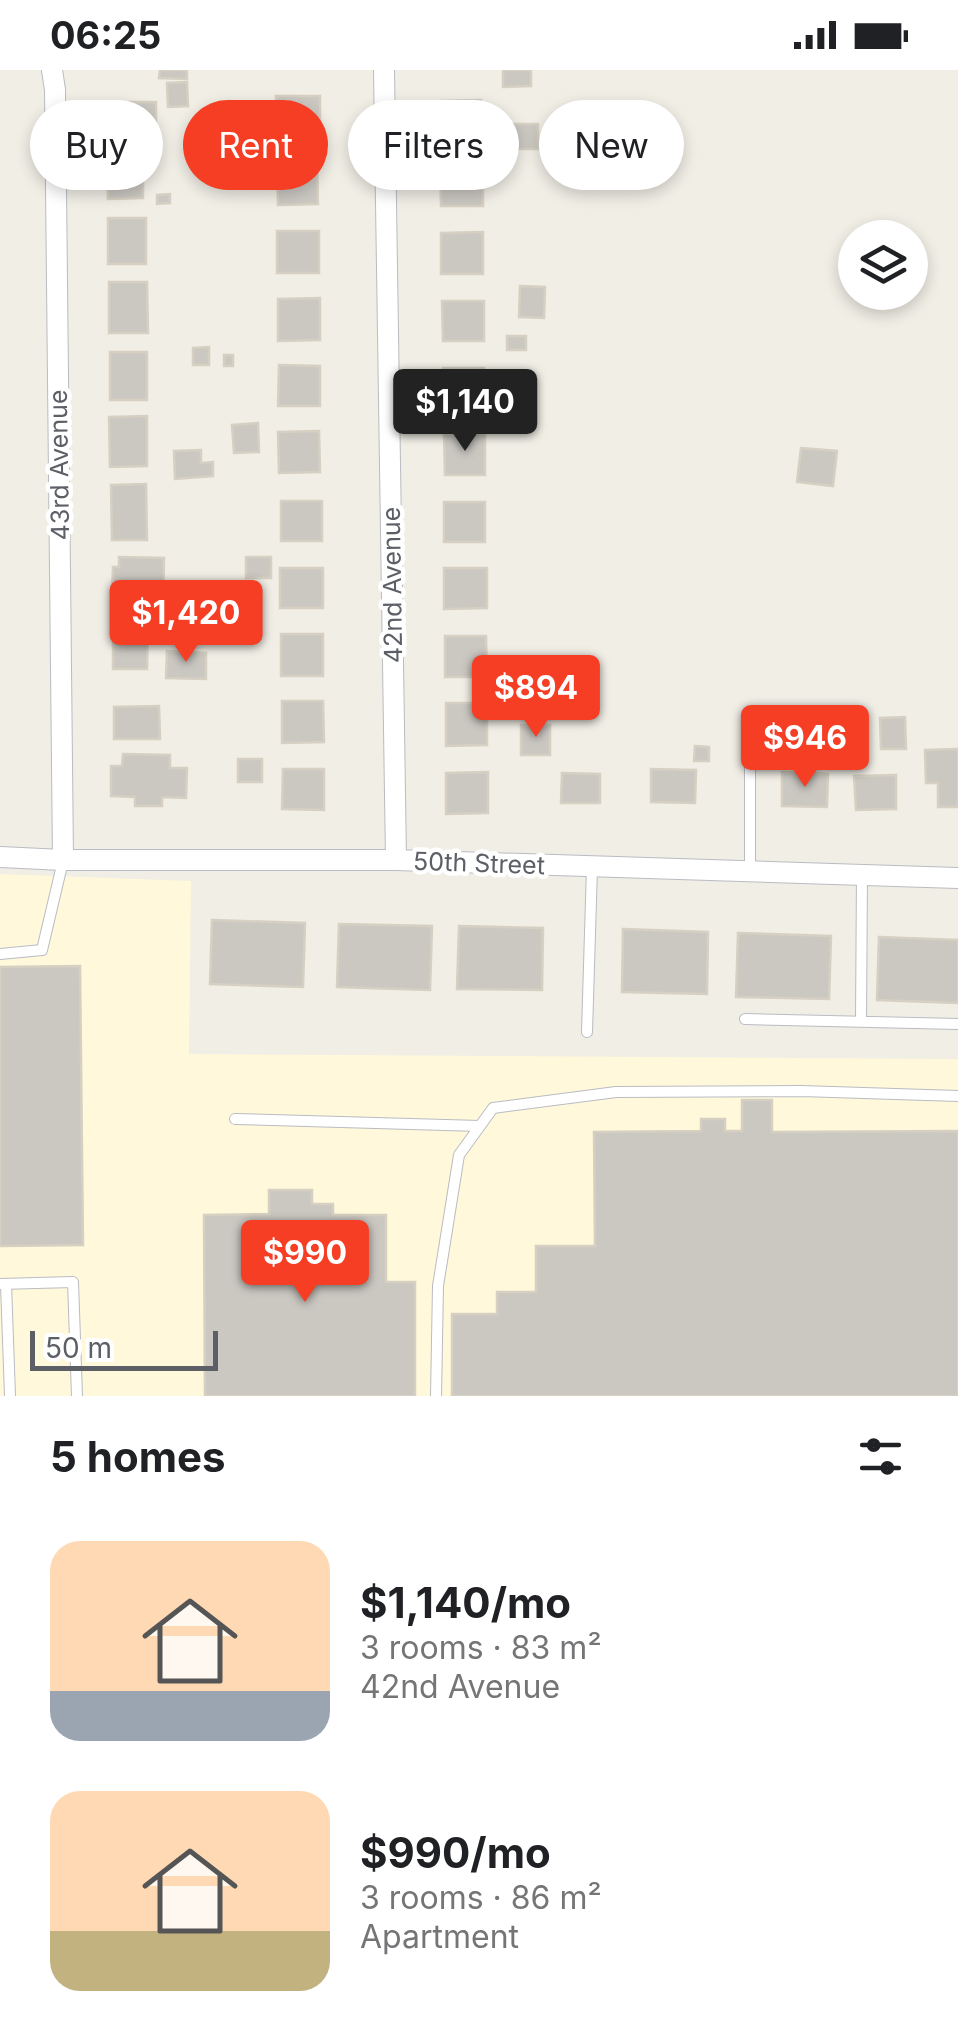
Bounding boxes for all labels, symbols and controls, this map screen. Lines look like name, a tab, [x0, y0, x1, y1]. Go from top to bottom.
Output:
text: 06:25	[50, 12, 161, 58]
chip: Buy	[30, 100, 163, 190]
chip: Rent	[183, 100, 328, 190]
chip: Filters	[348, 100, 519, 190]
chip: New	[539, 100, 684, 190]
map controls	[838, 220, 928, 310]
button: layers	[838, 220, 928, 310]
pin: $1,140	[384, 369, 546, 454]
text: $1,140	[415, 382, 515, 421]
street label: 43rd Avenue	[43, 389, 75, 541]
street label: 42nd Avenue	[376, 507, 408, 663]
pin: $1,420	[105, 580, 267, 665]
text: $1,420	[132, 593, 240, 632]
pin: $894	[477, 655, 595, 740]
text: $894	[494, 668, 578, 707]
pin: $946	[746, 705, 864, 790]
text: $946	[763, 718, 847, 757]
street label: 50th Street	[413, 846, 545, 880]
pin: $990	[246, 1220, 364, 1305]
text: $990	[263, 1233, 347, 1272]
scale bar	[30, 1326, 218, 1370]
text: 50 m	[45, 1331, 112, 1365]
icon: filters	[853, 1429, 908, 1484]
text: 5 homes	[50, 1431, 226, 1482]
text: $1,140/mo	[360, 1577, 571, 1628]
icon: home	[130, 1581, 250, 1701]
text: 3 rooms · 83 m²	[360, 1628, 602, 1667]
text: 42nd Avenue	[360, 1667, 560, 1706]
text: $990/mo	[360, 1827, 551, 1878]
icon: home	[130, 1831, 250, 1951]
text: 3 rooms · 86 m²	[360, 1878, 602, 1917]
text: Apartment	[360, 1917, 519, 1956]

